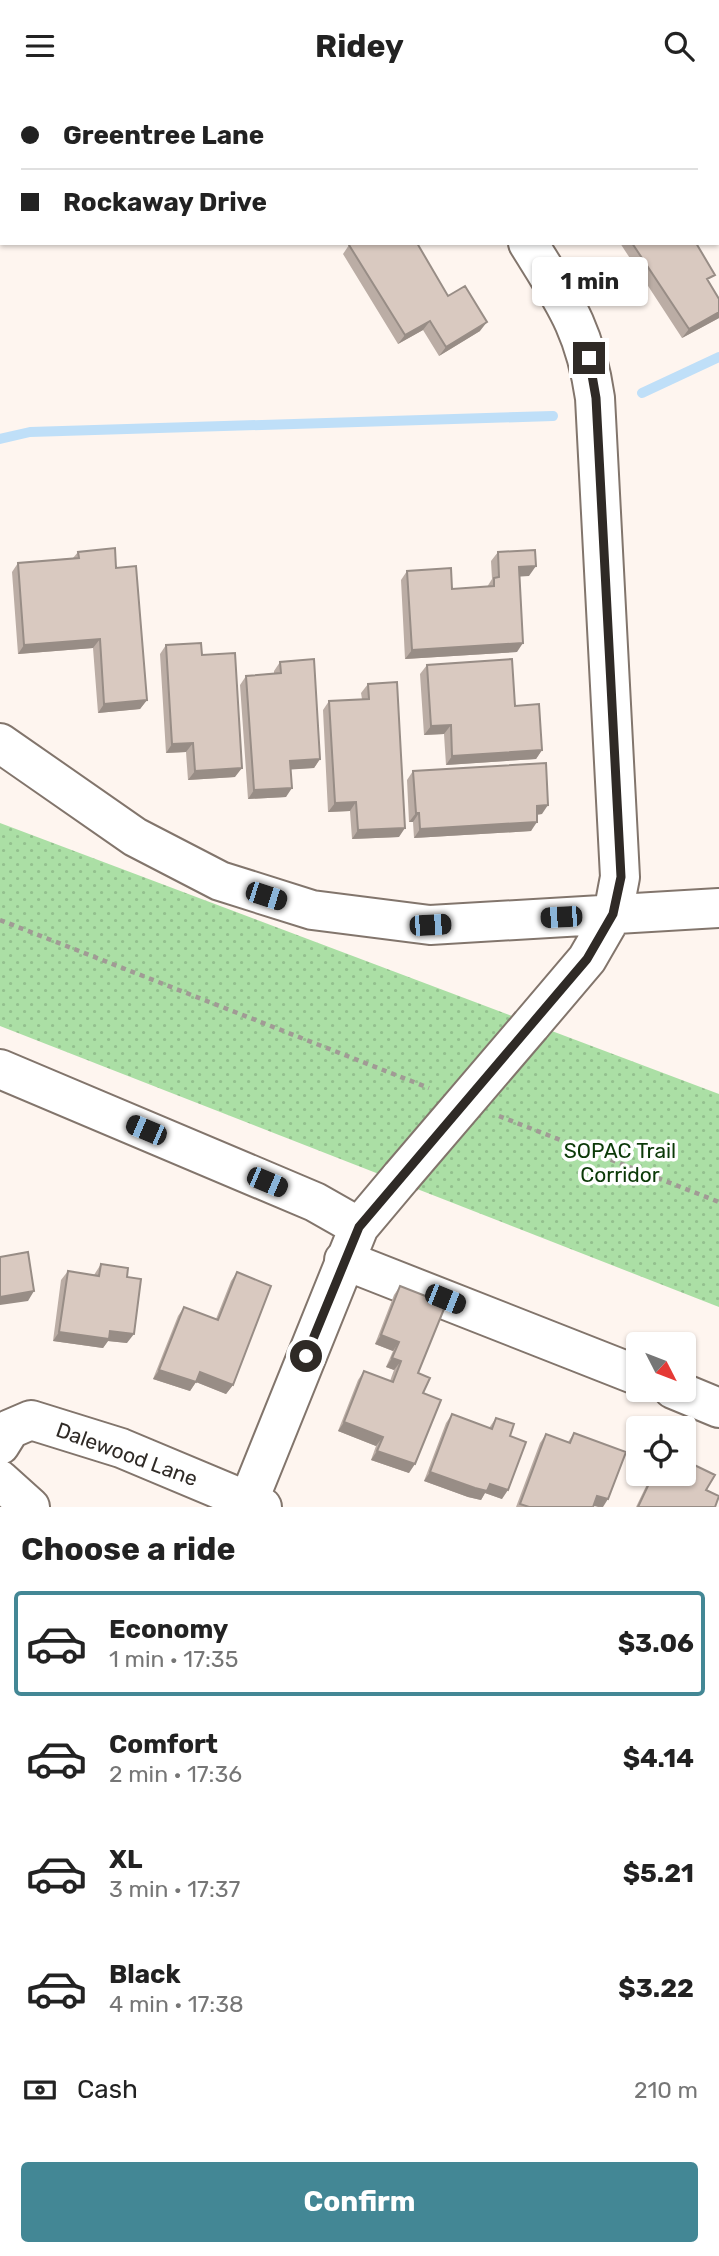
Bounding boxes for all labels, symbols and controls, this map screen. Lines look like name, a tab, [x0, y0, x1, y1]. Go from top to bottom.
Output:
icon: menu	[21, 27, 59, 65]
text: Ridey	[315, 27, 404, 65]
icon: search	[660, 27, 698, 65]
text: Greentree Lane	[63, 120, 264, 151]
text: Rockaway Drive	[63, 187, 267, 218]
callout: 1 min	[531, 257, 647, 306]
text: 1 min	[561, 267, 619, 295]
route end	[573, 342, 605, 374]
car	[243, 880, 290, 912]
car	[540, 905, 583, 929]
car	[409, 913, 452, 937]
car	[123, 1112, 170, 1148]
park label: SOPAC Trail Corridor	[564, 1138, 676, 1187]
car	[244, 1164, 291, 1200]
car	[422, 1281, 469, 1317]
north arrow	[626, 1332, 696, 1402]
map controls	[626, 1332, 696, 1486]
route start	[290, 1340, 322, 1372]
button: locate	[626, 1416, 696, 1486]
street label: Dalewood Lane	[53, 1417, 201, 1491]
text: Choose a ride	[21, 1530, 235, 1568]
icon: car	[25, 1612, 88, 1675]
text: Economy	[109, 1614, 228, 1645]
text: $3.06	[618, 1628, 694, 1659]
text: 1 min · 17:35	[109, 1645, 238, 1673]
icon: car	[25, 1727, 88, 1790]
text: Comfort	[109, 1729, 218, 1760]
text: $4.14	[623, 1743, 694, 1774]
text: 2 min · 17:36	[109, 1760, 242, 1788]
icon: car	[25, 1842, 88, 1905]
text: XL	[109, 1844, 142, 1875]
text: $5.21	[623, 1858, 694, 1889]
text: 3 min · 17:37	[109, 1875, 240, 1903]
icon: car	[25, 1957, 88, 2020]
text: Black	[109, 1959, 181, 1990]
text: $3.22	[618, 1973, 694, 2004]
text: 4 min · 17:38	[109, 1990, 244, 2018]
icon: cash	[21, 2071, 59, 2109]
text: Cash	[77, 2074, 138, 2105]
text: 210 m	[634, 2076, 698, 2104]
button: Confirm	[21, 2162, 698, 2242]

